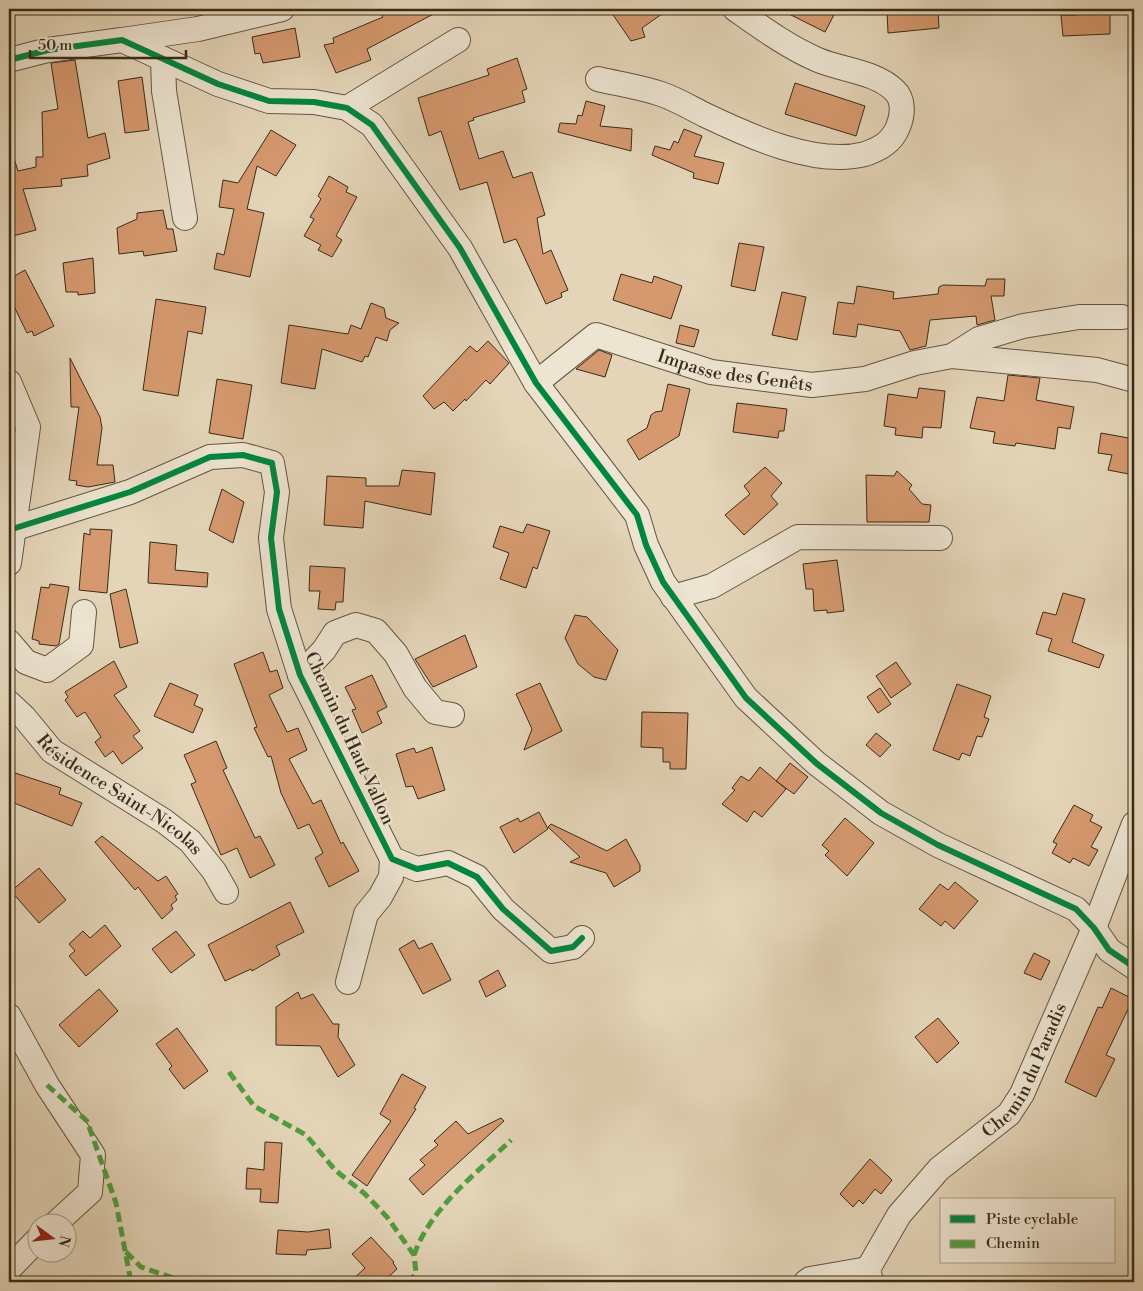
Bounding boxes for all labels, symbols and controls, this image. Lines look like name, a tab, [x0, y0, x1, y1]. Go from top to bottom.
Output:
scale bar	[30, 28, 186, 60]
text: 50 m	[38, 36, 72, 55]
street label: Impasse des Genêts	[654, 344, 814, 397]
street label: Chemin du Haut Vallon	[299, 648, 400, 829]
street label: Résidence Saint-Nicolas	[31, 730, 208, 860]
street label: Chemin du Paradis	[977, 999, 1072, 1143]
legend	[940, 1198, 1116, 1264]
text: Piste cyclable	[986, 1210, 1078, 1229]
north arrow	[28, 1214, 78, 1264]
text: N	[53, 1233, 74, 1249]
text: Chemin	[986, 1234, 1040, 1253]

